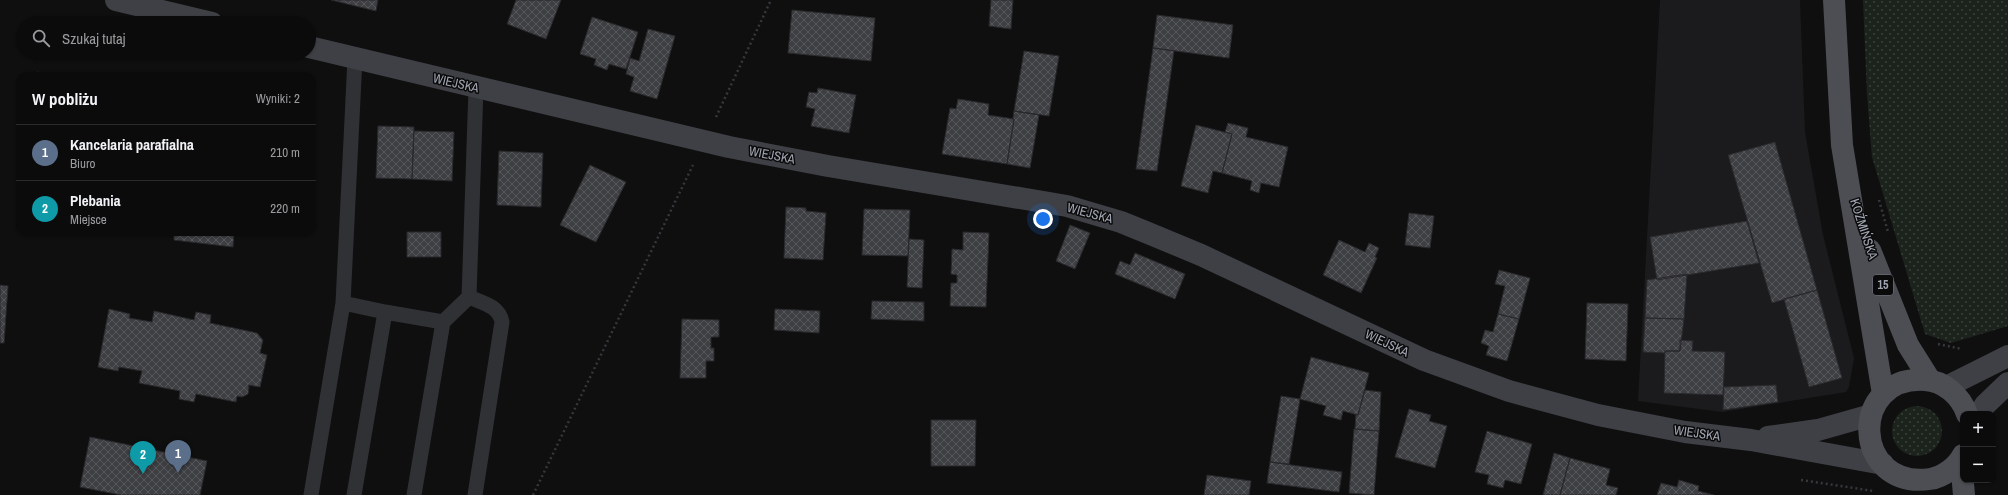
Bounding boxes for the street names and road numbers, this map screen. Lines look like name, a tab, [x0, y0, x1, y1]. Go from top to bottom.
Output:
street label: WIEJSKA	[431, 69, 482, 97]
street label: WIEJSKA	[747, 142, 797, 168]
street label: KOŹMIŃSKA	[1846, 197, 1882, 262]
street label: WIEJSKA	[1065, 199, 1116, 227]
road number: 15	[1873, 275, 1893, 295]
street label: WIEJSKA	[1362, 325, 1413, 361]
street label: WIEJSKA	[1673, 421, 1722, 445]

